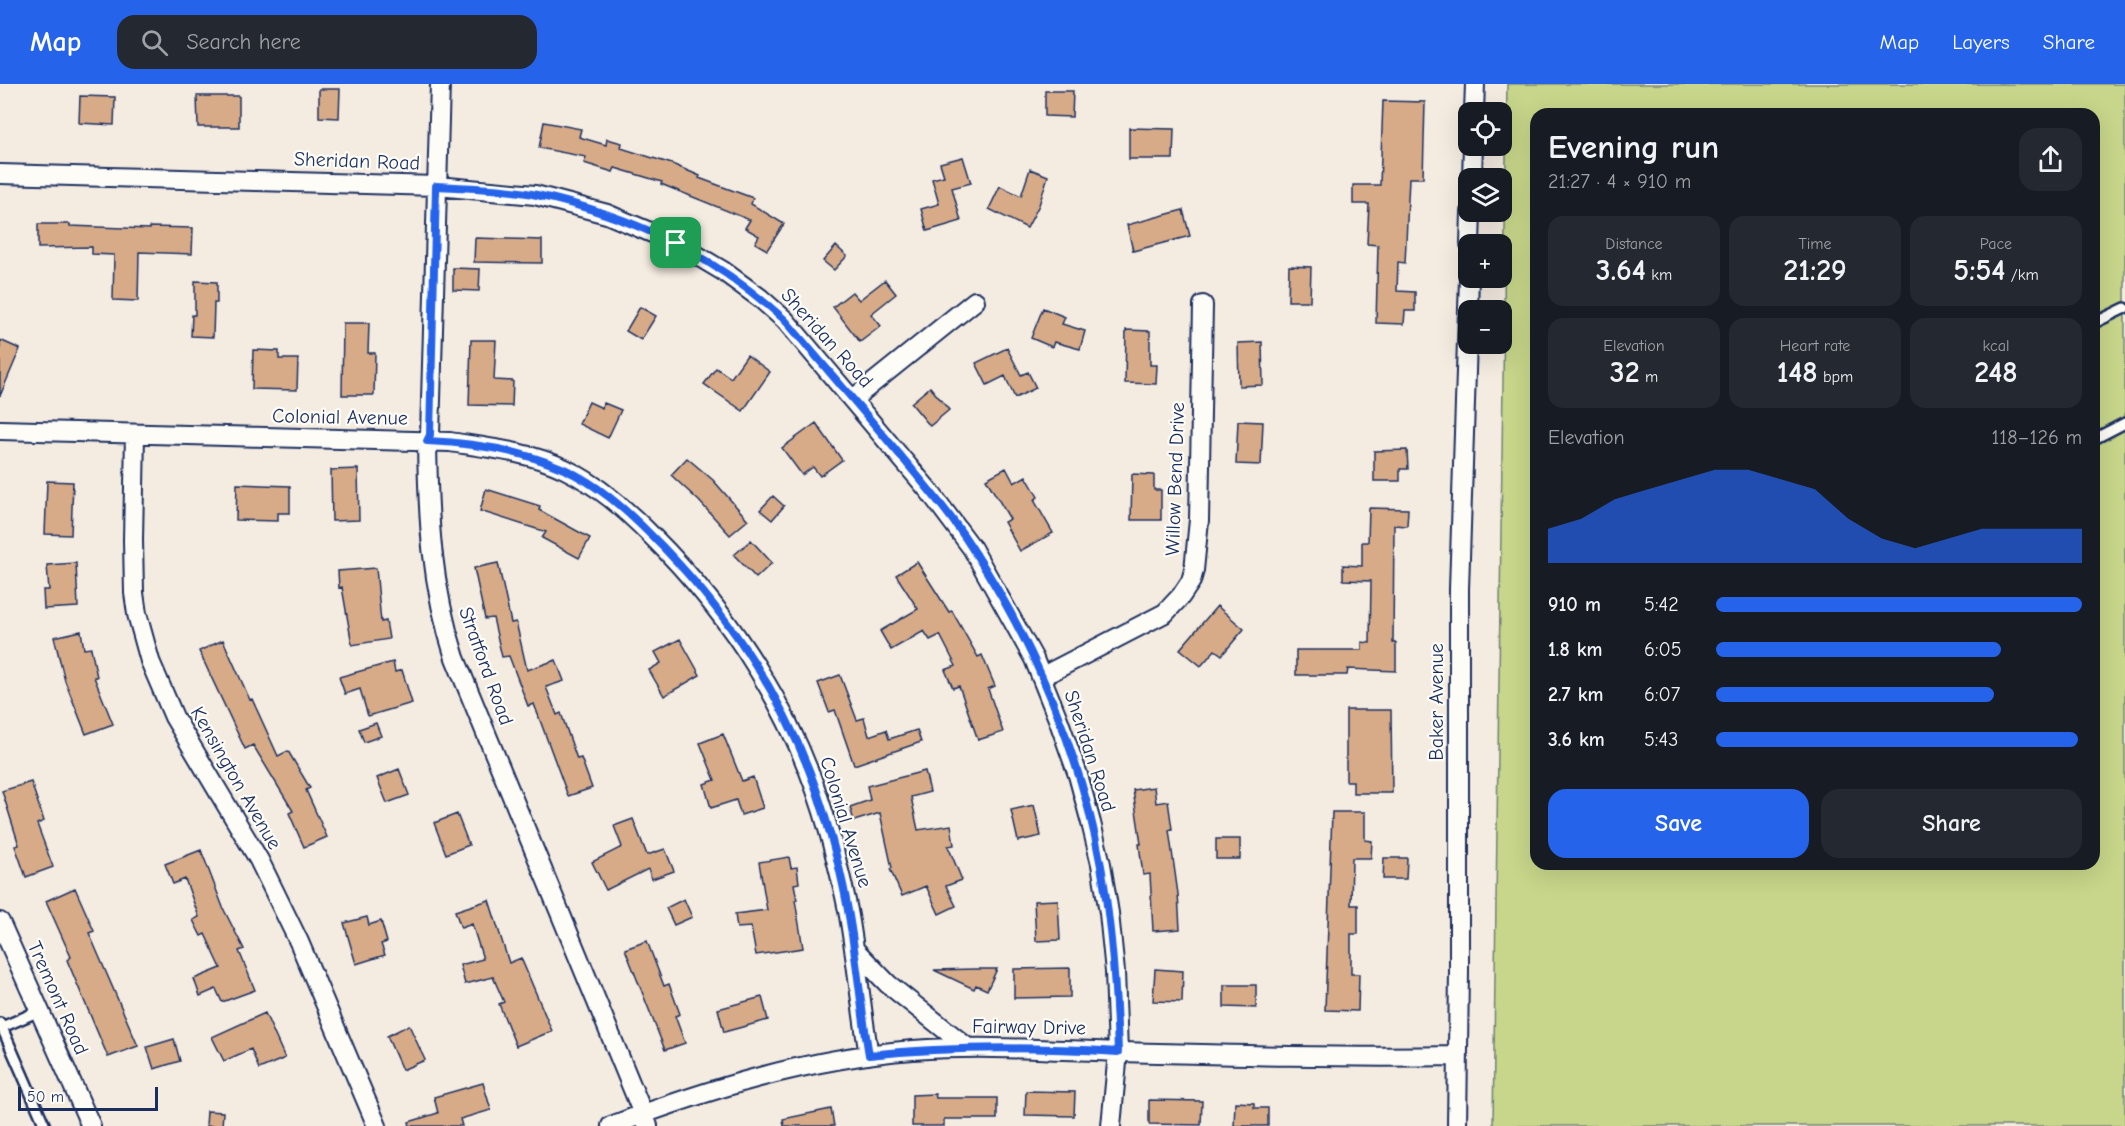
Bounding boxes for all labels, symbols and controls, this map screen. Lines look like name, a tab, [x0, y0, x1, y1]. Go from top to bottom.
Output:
search box	[117, 15, 537, 69]
text: Map	[30, 26, 81, 58]
icon: search	[138, 26, 171, 59]
text: Search here	[186, 29, 301, 55]
text: Map	[1880, 30, 1919, 54]
text: Layers	[1952, 30, 2010, 54]
text: Share	[2043, 30, 2095, 54]
map controls	[1458, 102, 1512, 354]
button: locate	[1458, 102, 1512, 156]
text: Evening run	[1548, 128, 1719, 166]
button: share	[2019, 128, 2082, 191]
street label: Sheridan Road	[294, 147, 420, 175]
button: layers	[1458, 168, 1512, 222]
text: 21:27 · 4 × 910 m	[1548, 170, 1691, 193]
pin	[650, 217, 701, 268]
icon: arrive	[659, 226, 692, 259]
button: +	[1458, 234, 1512, 288]
text: Distance	[1605, 235, 1663, 253]
text: Time	[1798, 235, 1832, 253]
text: Pace	[1980, 235, 2012, 253]
text: 3.64	[1596, 253, 1646, 288]
text: 21:29	[1783, 253, 1847, 288]
text: 5:54	[1953, 253, 2005, 288]
text: km	[1646, 266, 1672, 284]
text: /km	[2005, 266, 2039, 284]
street label: Sheridan Road	[776, 283, 878, 393]
button: −	[1458, 300, 1512, 354]
text: Elevation	[1603, 337, 1665, 355]
text: Heart rate	[1780, 337, 1850, 355]
text: kcal	[1983, 337, 2009, 355]
text: 32	[1610, 355, 1640, 390]
text: 148	[1777, 355, 1818, 390]
text: 248	[1974, 355, 2018, 390]
text: m	[1640, 368, 1658, 386]
text: bpm	[1818, 368, 1853, 386]
street label: Willow Bend Drive	[1161, 402, 1189, 556]
street label: Colonial Avenue	[272, 404, 408, 430]
text: Elevation	[1548, 426, 1625, 449]
text: 118–126 m	[1991, 426, 2082, 449]
text: 910 m	[1548, 593, 1601, 616]
text: 5:42	[1644, 593, 1679, 616]
street label: Stratford Road	[454, 604, 518, 728]
text: 1.8 km	[1548, 638, 1603, 661]
text: 6:05	[1644, 638, 1681, 661]
street label: Baker Avenue	[1425, 643, 1448, 761]
text: 2.7 km	[1548, 683, 1603, 706]
text: 6:07	[1644, 683, 1680, 706]
street label: Sheridan Road	[1060, 687, 1120, 815]
street label: Kensington Avenue	[186, 702, 286, 854]
text: 3.6 km	[1548, 728, 1605, 751]
text: 5:43	[1644, 728, 1678, 751]
street label: Colonial Avenue	[815, 754, 877, 890]
button: Save	[1548, 789, 1809, 858]
button: Share	[1821, 789, 2082, 858]
street label: Tremont Road	[23, 938, 93, 1058]
street label: Fairway Drive	[972, 1015, 1086, 1039]
scale bar	[18, 1084, 158, 1112]
text: 50 m	[27, 1088, 64, 1106]

